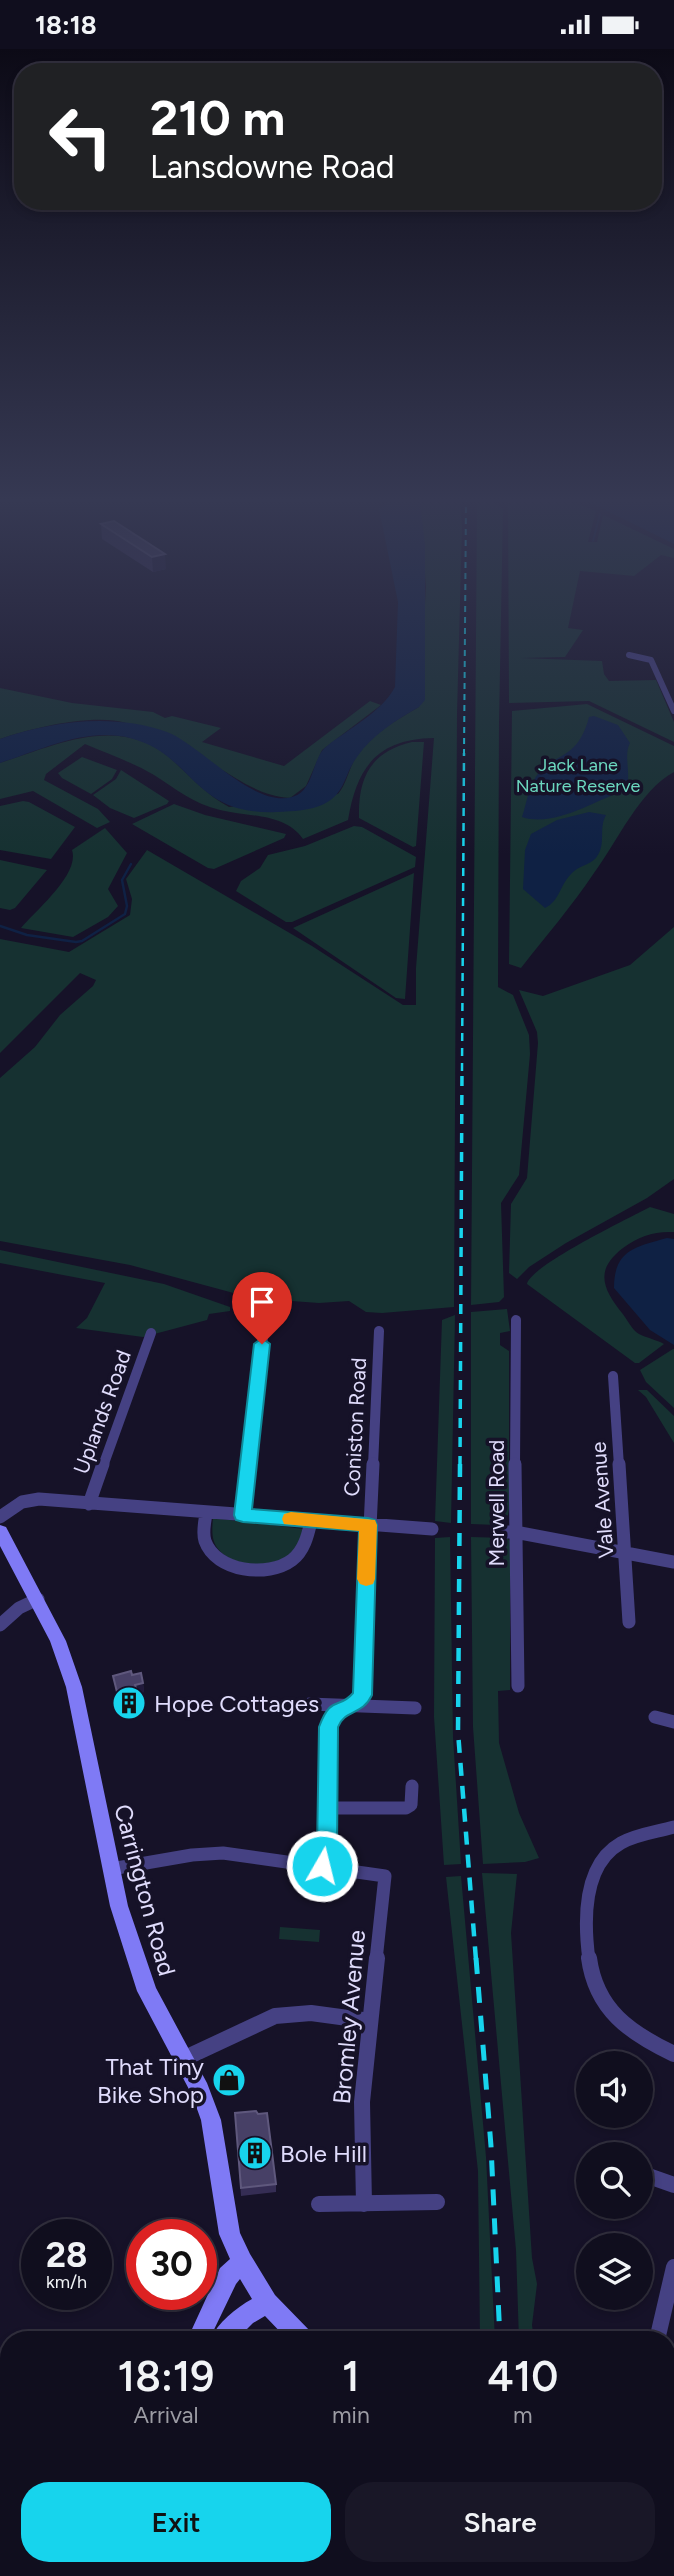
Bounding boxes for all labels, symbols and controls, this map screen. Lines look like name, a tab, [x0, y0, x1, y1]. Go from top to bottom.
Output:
text: 18:18	[35, 9, 97, 41]
text: 210 m	[150, 88, 285, 147]
icon: left	[35, 91, 126, 182]
text: Lansdowne Road	[150, 148, 395, 186]
park label: Jack Lane Nature Reserve	[516, 754, 641, 797]
pin	[232, 1272, 292, 1344]
icon: arrive	[243, 1283, 281, 1321]
street label: Uplands Road	[68, 1347, 136, 1477]
street label: Coniston Road	[339, 1357, 371, 1497]
street label: Merwell Road	[484, 1440, 509, 1566]
street label: Vale Avenue	[585, 1441, 619, 1559]
building icon: Hope Cottages	[110, 1684, 148, 1722]
place label: Hope Cottages	[154, 1689, 319, 1718]
street label: Carrington Road	[108, 1801, 182, 1979]
position arrow	[285, 1829, 359, 1903]
street label: Bromley Avenue	[327, 1929, 371, 2105]
map controls	[576, 2051, 653, 2310]
button: sound	[576, 2051, 653, 2128]
place label: That Tiny Bike Shop	[97, 2052, 204, 2109]
shop icon: That Tiny Bike Shop	[210, 2061, 248, 2099]
building icon: Bole Hill	[236, 2134, 274, 2172]
place label: Bole Hill	[280, 2139, 367, 2168]
button: search	[576, 2142, 653, 2219]
speed limit sign: 30	[126, 2219, 217, 2310]
button: layers	[576, 2233, 653, 2310]
text: 28	[46, 2234, 87, 2276]
text: km/h	[46, 2271, 87, 2293]
text: 18:19	[118, 2351, 214, 2402]
text: 1	[342, 2351, 360, 2402]
text: 410	[487, 2351, 558, 2402]
text: Arrival	[134, 2401, 198, 2429]
text: min	[332, 2401, 370, 2429]
text: m	[513, 2401, 533, 2429]
button: Exit	[21, 2482, 331, 2562]
button: Share	[345, 2482, 655, 2562]

